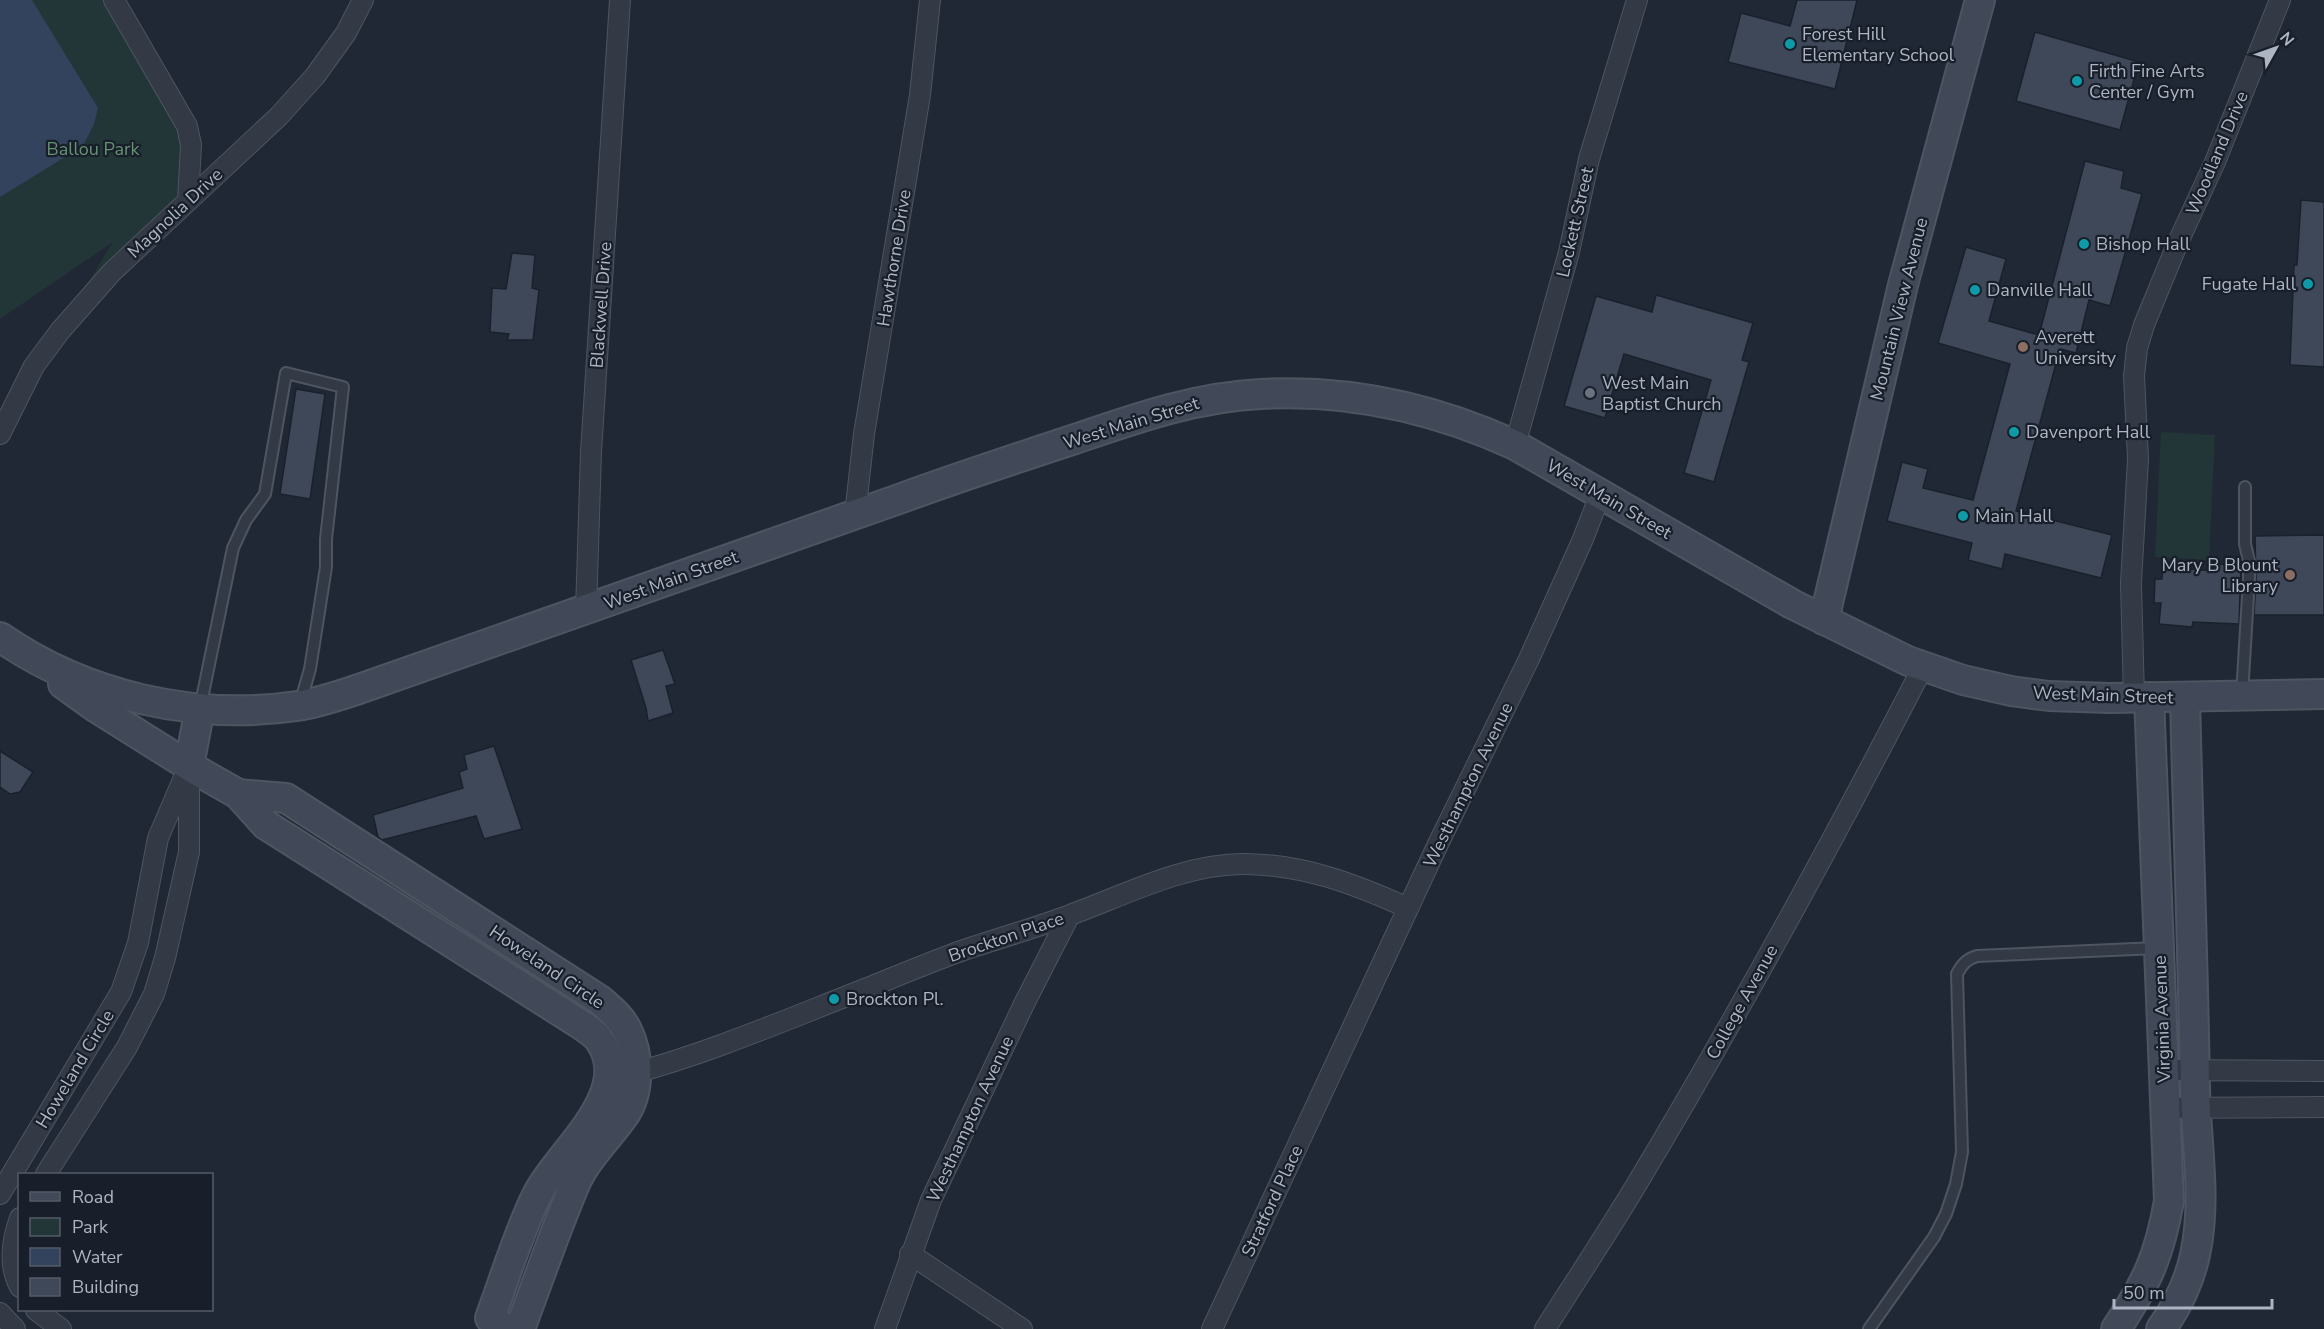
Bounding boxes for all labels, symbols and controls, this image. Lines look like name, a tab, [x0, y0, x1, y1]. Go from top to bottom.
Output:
north arrow	[2246, 18, 2306, 78]
place label: Forest Hill Elementary School	[1802, 22, 1955, 67]
text: N	[2274, 27, 2299, 51]
marker: Forest Hill Elementary School	[1783, 37, 1797, 51]
place label: Firth Fine Arts Center / Gym	[2089, 59, 2205, 104]
marker: Firth Fine Arts Center / Gym	[2070, 74, 2084, 88]
street label: Woodland Drive	[2180, 87, 2254, 219]
park label: Ballou Park	[47, 137, 140, 161]
street label: Magnolia Drive	[122, 163, 228, 263]
street label: Lockett Street	[1551, 164, 1599, 279]
street label: Hawthorne Drive	[871, 188, 917, 328]
street label: Mountain View Avenue	[1865, 215, 1933, 403]
place label: Bishop Hall	[2096, 232, 2191, 256]
marker: Bishop Hall	[2077, 237, 2091, 251]
street label: Blackwell Drive	[585, 241, 617, 369]
place label: Fugate Hall	[2202, 272, 2297, 296]
marker: Fugate Hall	[2301, 277, 2315, 291]
place label: Danville Hall	[1987, 278, 2093, 302]
marker: Danville Hall	[1968, 283, 1982, 297]
place label: Averett University	[2035, 325, 2117, 370]
marker: Averett University	[2016, 340, 2030, 354]
place label: West Main Baptist Church	[1602, 371, 1721, 416]
marker: West Main Baptist Church	[1583, 386, 1597, 400]
street label: West Main Street	[1060, 391, 1203, 455]
place label: Davenport Hall	[2026, 420, 2151, 444]
marker: Davenport Hall	[2007, 425, 2021, 439]
street label: West Main Street	[1542, 453, 1677, 545]
place label: Main Hall	[1975, 504, 2054, 528]
marker: Main Hall	[1956, 509, 1970, 523]
street label: West Main Street	[601, 544, 742, 615]
place label: Mary B Blount Library	[2161, 553, 2279, 598]
marker: Mary B Blount Library	[2283, 568, 2297, 582]
street label: West Main Street	[2032, 681, 2175, 709]
street label: Westhampton Avenue	[1418, 698, 1518, 872]
street label: Brockton Place	[945, 906, 1067, 968]
street label: Howeland Circle	[485, 920, 609, 1014]
street label: College Avenue	[1701, 940, 1783, 1064]
street label: Virginia Avenue	[2148, 955, 2176, 1084]
place label: Brockton Pl.	[846, 987, 944, 1011]
marker: Brockton Pl.	[827, 992, 841, 1006]
street label: Howeland Circle	[30, 1005, 120, 1133]
street label: Westhampton Avenue	[921, 1032, 1019, 1206]
street label: Stratford Place	[1236, 1141, 1308, 1261]
legend	[18, 1173, 213, 1311]
text: Road	[72, 1185, 114, 1209]
text: Park	[72, 1215, 109, 1239]
text: Water	[72, 1245, 123, 1269]
scale bar	[2114, 1272, 2272, 1310]
text: Building	[72, 1275, 139, 1299]
text: 50 m	[2123, 1281, 2165, 1305]

